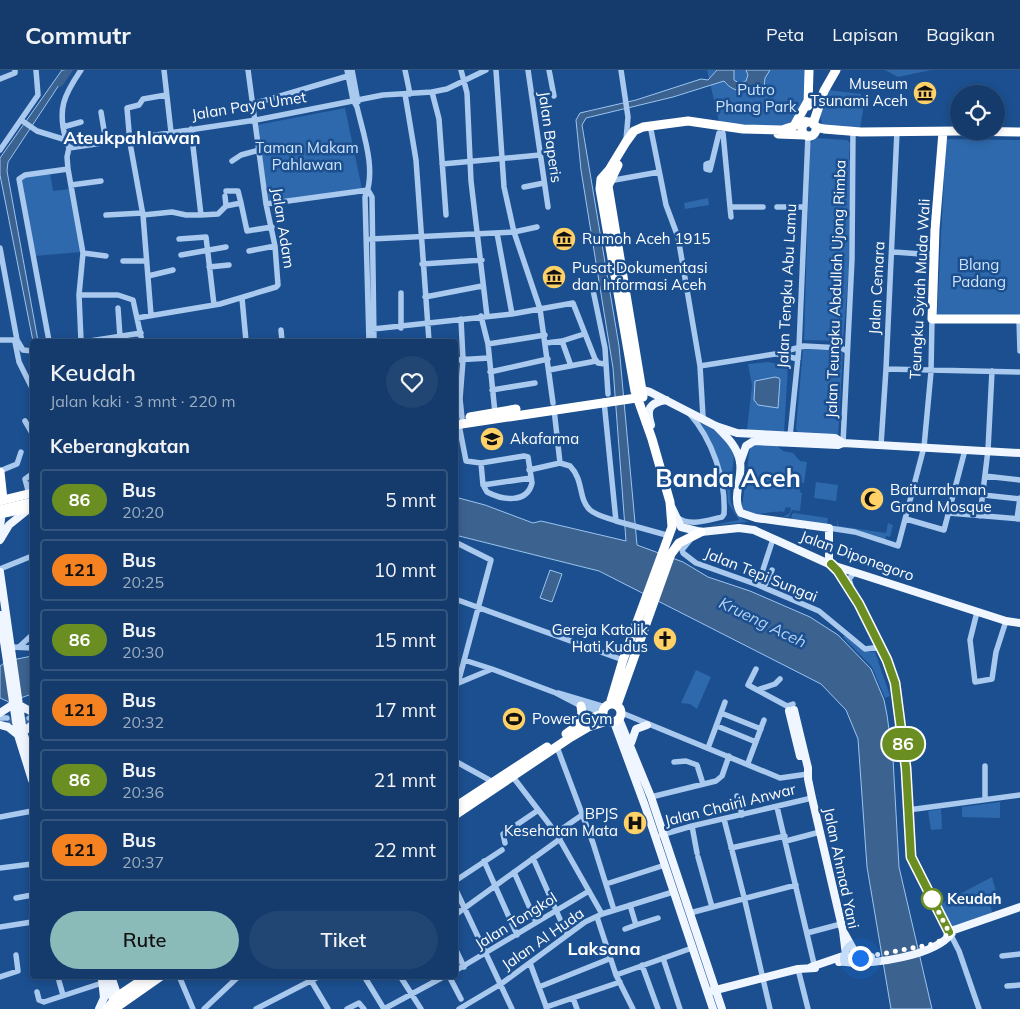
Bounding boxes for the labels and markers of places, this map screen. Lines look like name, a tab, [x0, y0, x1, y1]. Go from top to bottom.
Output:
place label: Museum Tsunami Aceh	[810, 74, 908, 110]
museum icon: Museum Tsunami Aceh	[912, 80, 938, 106]
museum icon: Rumoh Aceh 1915	[551, 226, 577, 252]
place label: Rumoh Aceh 1915	[582, 229, 711, 248]
place label: Pusat Dokumentasi dan Informasi Aceh	[572, 258, 707, 294]
museum icon: Pusat Dokumentasi dan Informasi Aceh	[541, 264, 567, 290]
school or university icon: Akafarma	[479, 426, 505, 452]
place label: Akafarma	[510, 429, 579, 448]
place label: Baiturrahman Grand Mosque	[890, 480, 992, 516]
mosque icon: Baiturrahman Grand Mosque	[859, 486, 885, 512]
place label: Gereja Katolik Hati Kudus	[552, 620, 648, 656]
church icon: Gereja Katolik Hati Kudus	[652, 626, 678, 652]
sports icon: Power Gym	[501, 706, 527, 732]
place label: Power Gym	[532, 709, 612, 728]
place label: BPJS Kesehatan Mata	[504, 804, 618, 840]
hospital icon: BPJS Kesehatan Mata	[622, 810, 648, 836]
marker: Keudah	[921, 888, 943, 910]
place label: Keudah	[947, 889, 1002, 908]

